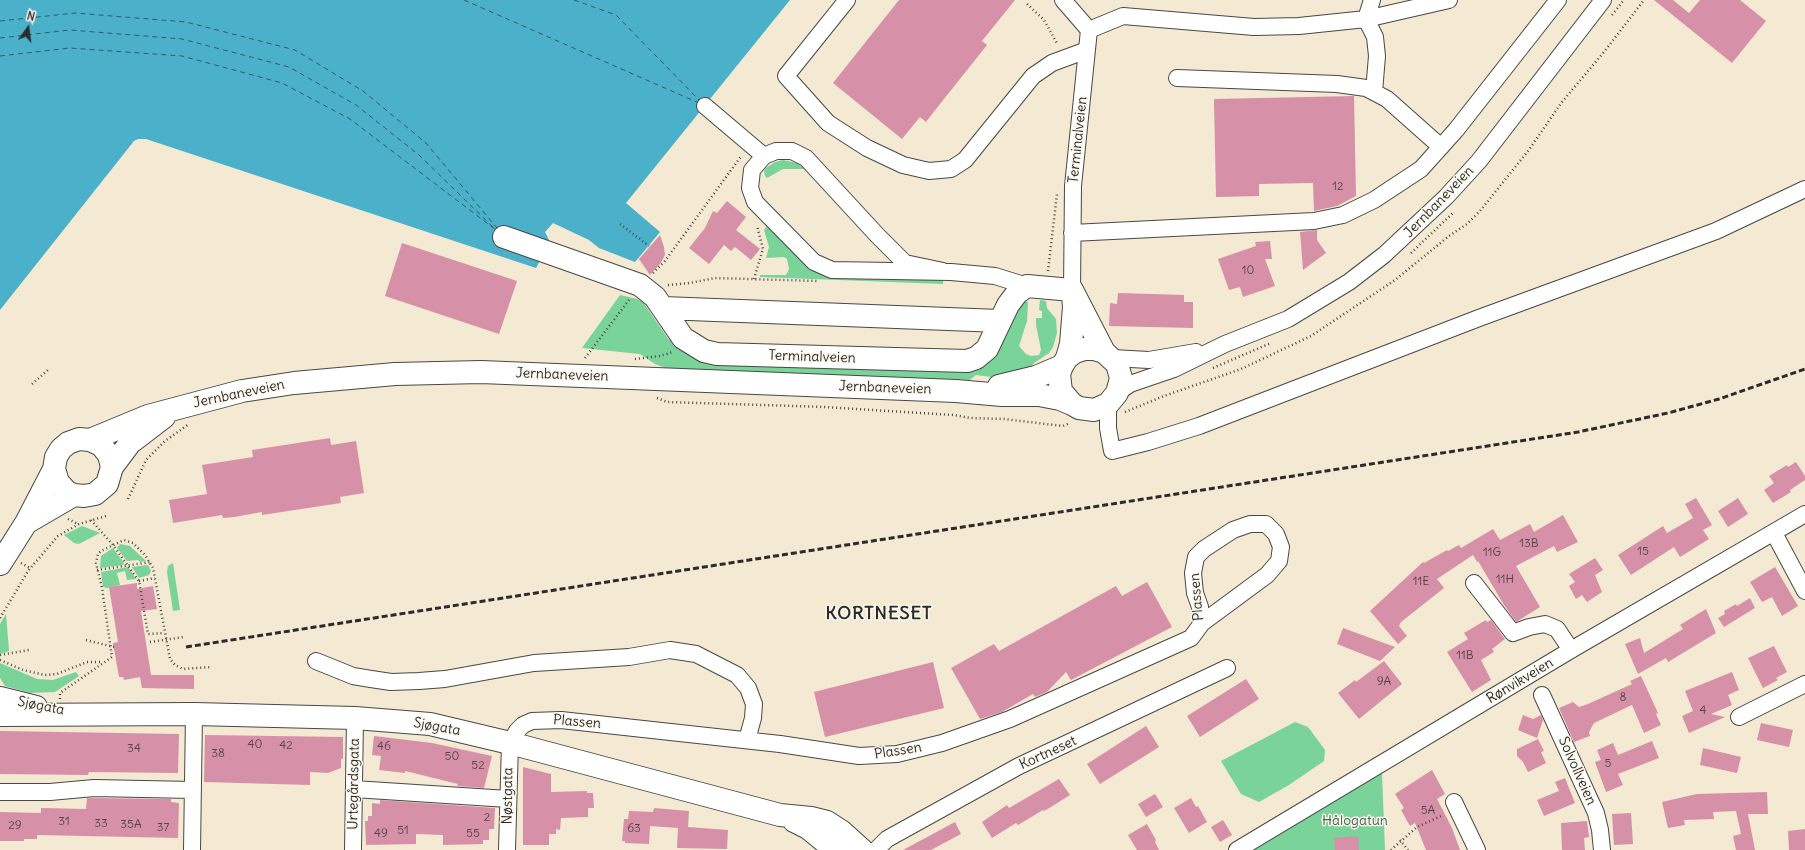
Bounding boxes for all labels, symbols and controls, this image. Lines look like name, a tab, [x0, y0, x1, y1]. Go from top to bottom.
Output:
north arrow	[8, 8, 48, 48]
text: N	[26, 9, 36, 24]
street label: Terminalveien	[1065, 96, 1091, 184]
street label: Jernbaneveien	[1401, 163, 1477, 241]
house number: 12	[1332, 180, 1344, 194]
house number: 10	[1242, 264, 1254, 278]
street label: Terminalveien	[768, 347, 856, 367]
street label: Jernbaneveien	[515, 365, 609, 385]
street label: Jernbaneveien	[192, 376, 286, 412]
street label: Jernbaneveien	[838, 378, 932, 398]
house number: 13B	[1519, 537, 1539, 551]
house number: 15	[1637, 545, 1649, 559]
house number: 11G	[1483, 546, 1501, 560]
street label: Plassen	[1187, 572, 1207, 622]
house number: 11H	[1496, 573, 1514, 587]
house number: 11E	[1413, 575, 1429, 589]
district label: KORTNESET	[825, 603, 933, 625]
house number: 11B	[1456, 649, 1474, 663]
street label: Rønvikveien	[1484, 655, 1556, 707]
house number: 9A	[1377, 675, 1391, 689]
house number: 8	[1620, 691, 1626, 705]
street label: Sjøgata	[16, 693, 66, 719]
house number: 4	[1700, 704, 1706, 718]
street label: Plassen	[552, 712, 602, 732]
street label: Sjøgata	[412, 715, 462, 739]
street label: Kortneset	[1017, 732, 1079, 774]
street label: Solvollveien	[1555, 734, 1599, 808]
house number: 40	[248, 738, 262, 752]
street label: Urtegårdsgata	[345, 738, 363, 830]
house number: 42	[279, 739, 293, 753]
street label: Plassen	[873, 739, 923, 763]
house number: 46	[377, 740, 391, 754]
house number: 34	[127, 742, 141, 756]
house number: 38	[211, 747, 225, 761]
house number: 50	[445, 750, 459, 764]
house number: 5	[1605, 757, 1611, 771]
house number: 52	[471, 759, 485, 773]
street label: Nøstgata	[499, 767, 517, 825]
house number: 5A	[1421, 804, 1435, 818]
house number: 2	[484, 811, 490, 825]
park label: Hålogatun	[1322, 813, 1388, 829]
house number: 31	[58, 815, 70, 829]
house number: 33	[94, 817, 108, 831]
house number: 35A	[120, 818, 142, 832]
house number: 29	[8, 819, 22, 833]
house number: 37	[157, 821, 169, 835]
house number: 63	[627, 822, 641, 836]
house number: 51	[397, 824, 409, 838]
house number: 49	[374, 827, 388, 841]
house number: 55	[466, 827, 480, 841]

